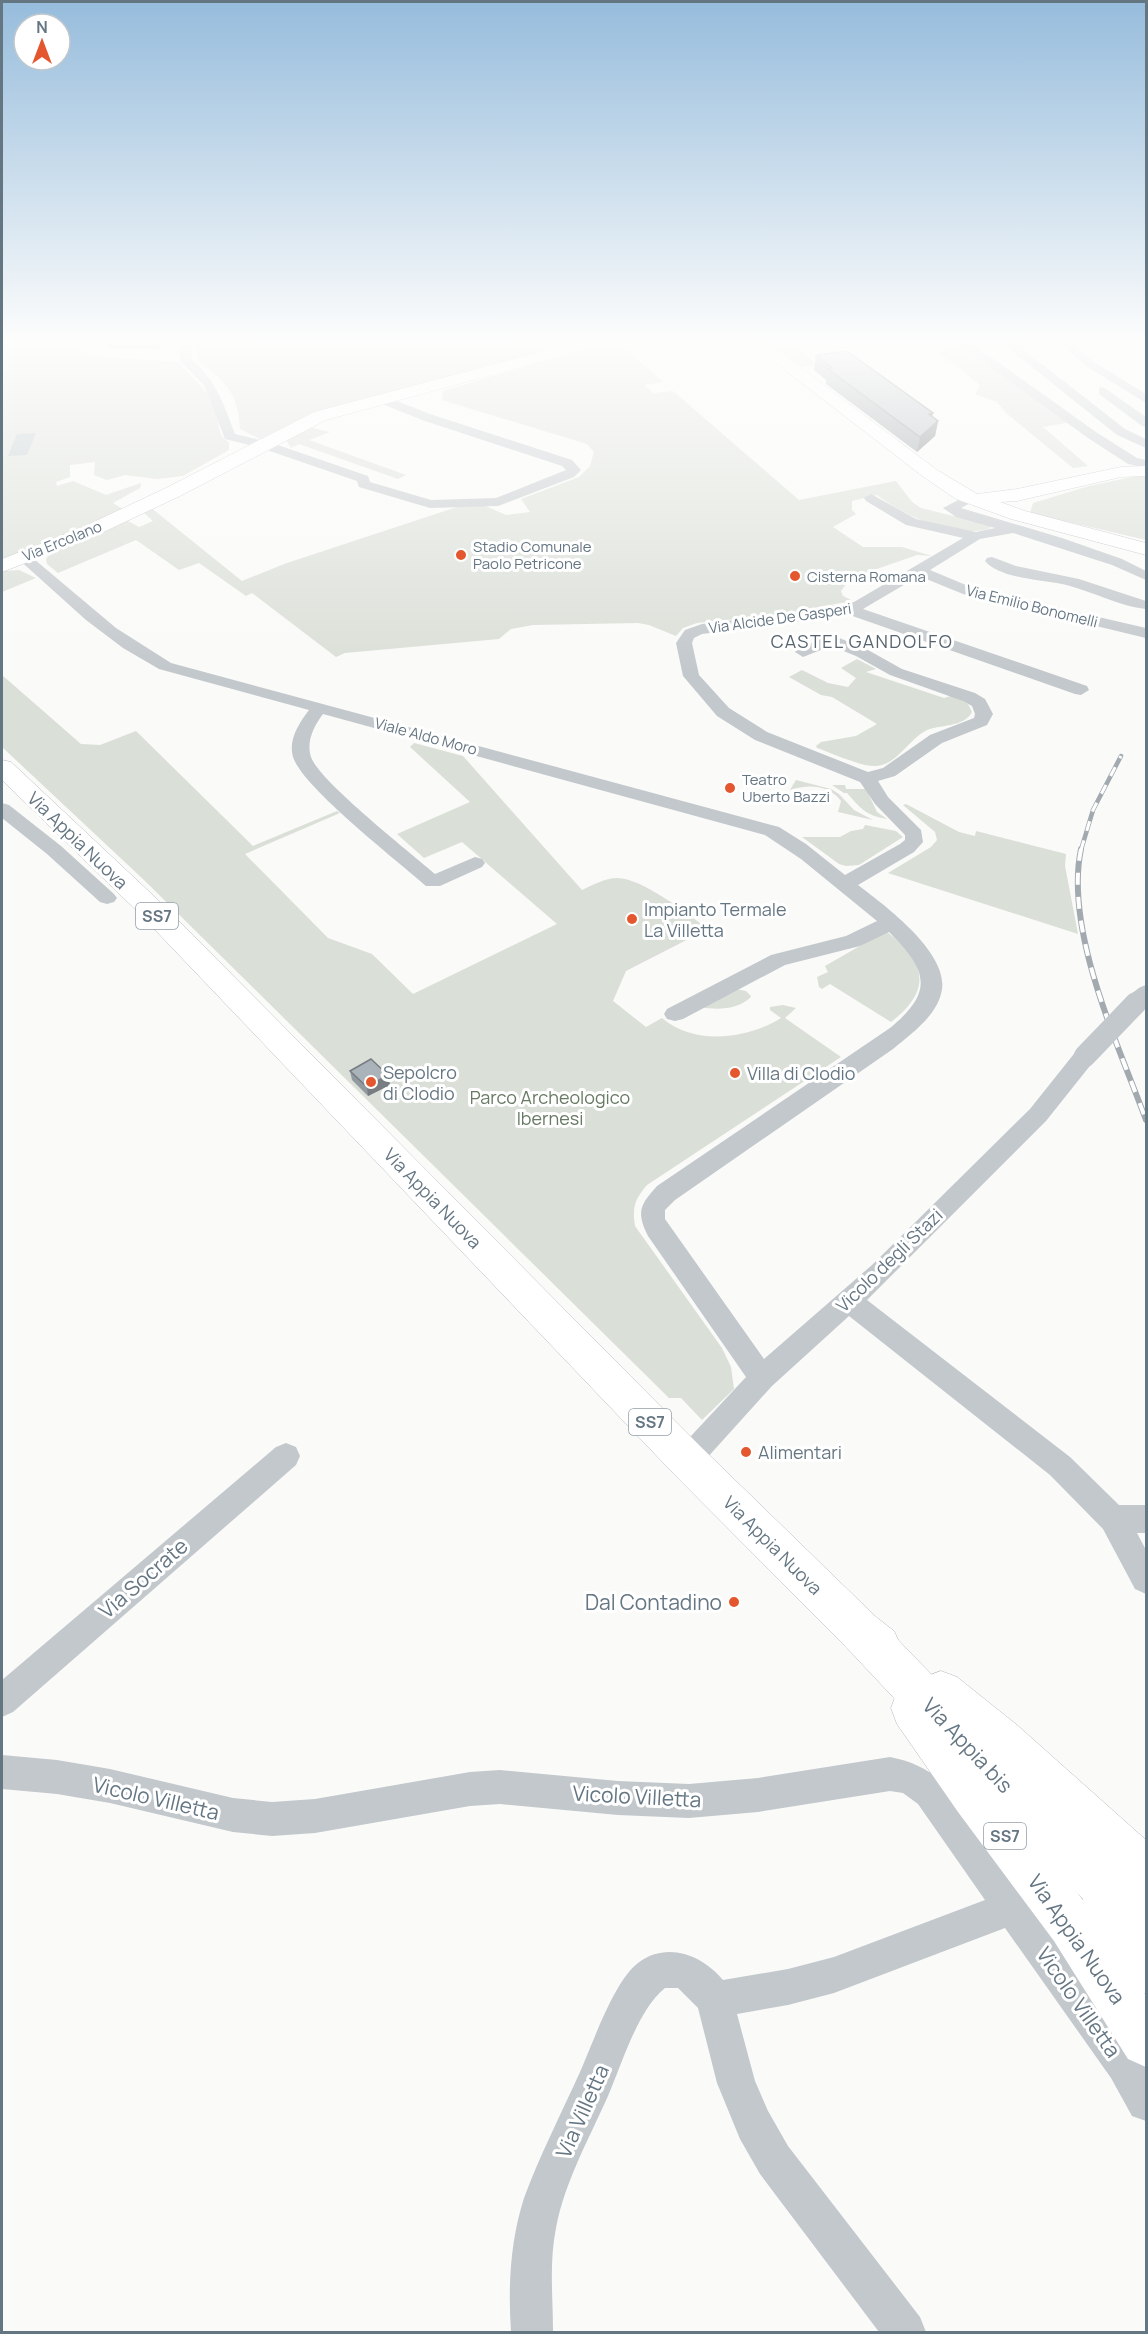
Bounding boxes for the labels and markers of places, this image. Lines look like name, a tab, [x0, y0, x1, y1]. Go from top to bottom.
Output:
place label: Stadio Comunale Paolo Petricone	[473, 536, 592, 574]
marker: Stadio Comunale Paolo Petricone	[454, 548, 468, 562]
place label: Cisterna Romana	[807, 566, 926, 587]
marker: Cisterna Romana	[788, 569, 802, 583]
place label: Teatro Uberto Bazzi	[742, 769, 830, 807]
marker: Teatro Uberto Bazzi	[723, 781, 737, 795]
place label: Impianto Termale La Villetta	[644, 897, 786, 942]
marker: Impianto Termale La Villetta	[625, 912, 639, 926]
place label: Sepolcro di Clodio	[383, 1060, 457, 1105]
place label: Villa di Clodio	[747, 1061, 855, 1085]
marker: Villa di Clodio	[728, 1066, 742, 1080]
marker: Sepolcro di Clodio	[364, 1075, 378, 1089]
place label: Alimentari	[758, 1440, 842, 1464]
marker: Alimentari	[739, 1445, 753, 1459]
place label: Dal Contadino	[585, 1588, 722, 1616]
marker: Dal Contadino	[727, 1595, 741, 1609]

